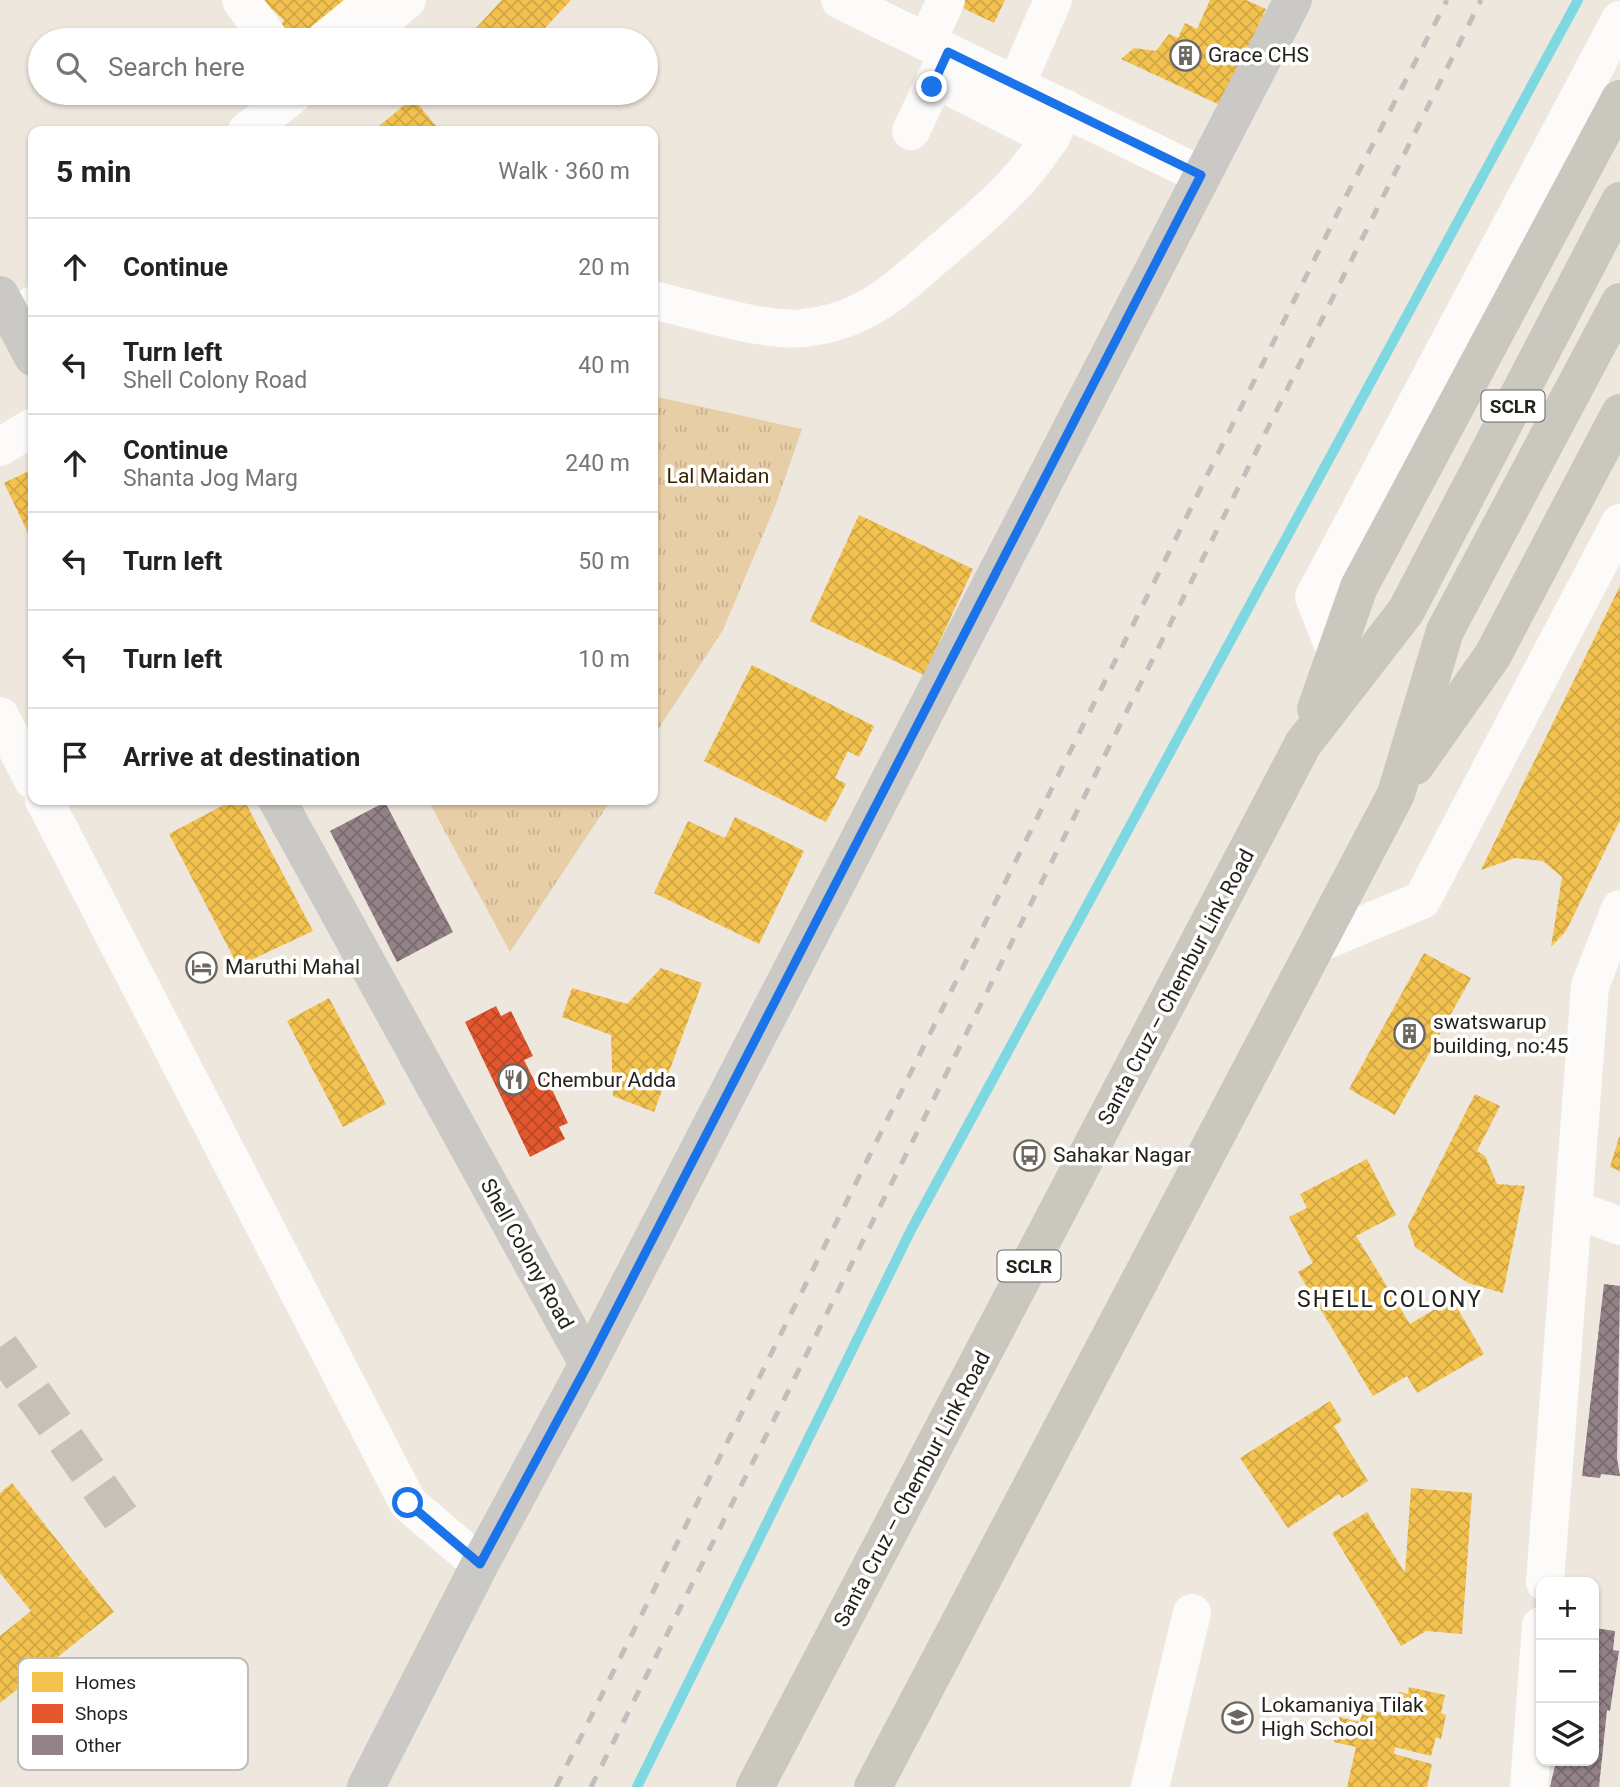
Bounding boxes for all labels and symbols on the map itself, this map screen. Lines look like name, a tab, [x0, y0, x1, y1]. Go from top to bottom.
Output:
building icon: Grace CHS	[1168, 38, 1202, 72]
place label: Grace CHS	[1208, 43, 1309, 67]
route end	[916, 71, 947, 102]
road number: SCLR	[1482, 390, 1544, 422]
park label: Lal Maidan	[667, 464, 769, 488]
street label: Santa Cruz – Chembur Link Road	[1093, 845, 1259, 1129]
hotel icon: Maruthi Mahal	[185, 950, 219, 984]
place label: Maruthi Mahal	[225, 955, 360, 979]
place label: swatswarup building, no:45	[1433, 1010, 1569, 1058]
building icon: swatswarup building, no:45	[1393, 1017, 1427, 1051]
restaurant icon: Chembur Adda	[497, 1063, 531, 1097]
place label: Chembur Adda	[537, 1068, 676, 1092]
bus stop icon: Sahakar Nagar	[1013, 1138, 1047, 1172]
place label: Sahakar Nagar	[1053, 1143, 1191, 1167]
street label: Shell Colony Road	[476, 1175, 578, 1333]
road number: SCLR	[998, 1250, 1060, 1282]
district label: SHELL COLONY	[1297, 1286, 1483, 1313]
street label: Santa Cruz – Chembur Link Road	[829, 1347, 995, 1631]
route start	[392, 1487, 423, 1518]
legend	[18, 1658, 248, 1770]
text: Homes	[75, 1671, 136, 1694]
place label: Lokamaniya Tilak High School	[1261, 1693, 1424, 1741]
school or university icon: Lokamaniya Tilak High School	[1221, 1700, 1255, 1734]
text: Shops	[75, 1702, 128, 1725]
text: Other	[75, 1734, 122, 1757]

